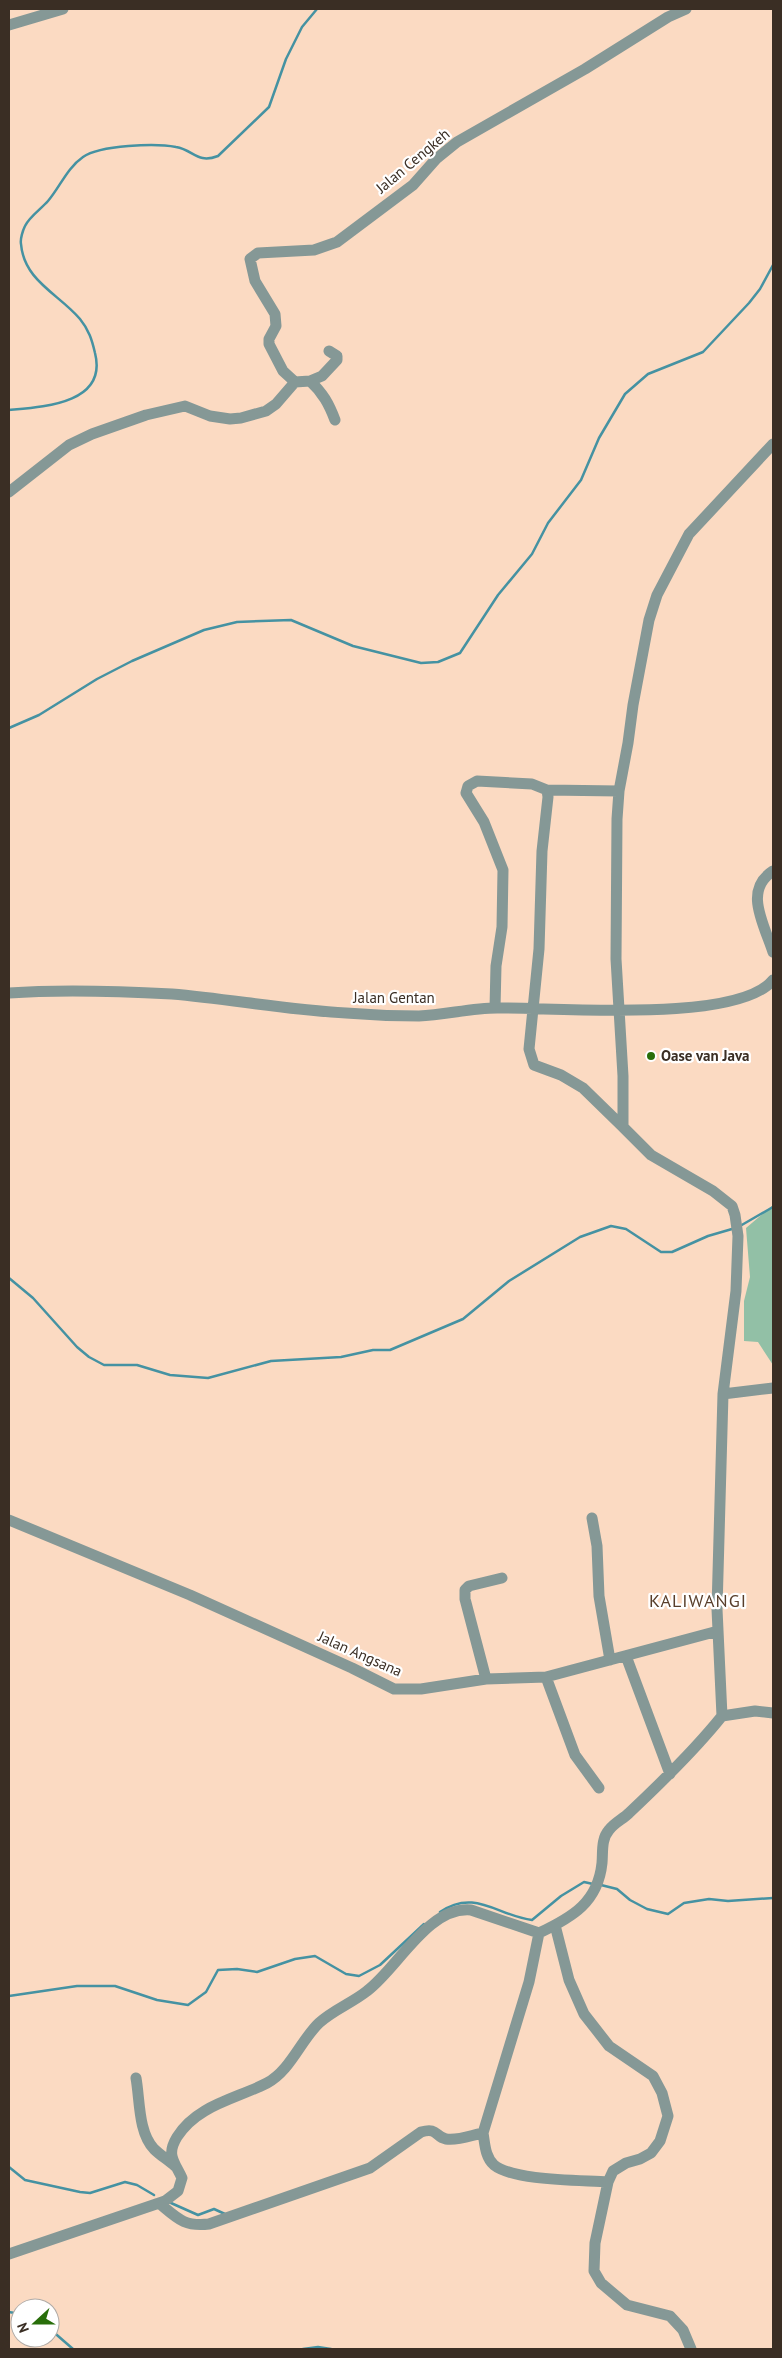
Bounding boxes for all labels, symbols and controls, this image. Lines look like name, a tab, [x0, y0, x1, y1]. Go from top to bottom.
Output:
street label: Jalan Cengkeh	[371, 124, 453, 198]
street label: Jalan Gentan	[352, 988, 435, 1007]
place label: Oase van Java	[661, 1046, 750, 1065]
marker: Oase van Java	[645, 1050, 657, 1062]
district label: KALIWANGI	[649, 1589, 747, 1612]
street label: Jalan Angsana	[314, 1626, 405, 1680]
north arrow	[10, 2298, 60, 2348]
text: N	[13, 2320, 33, 2335]

